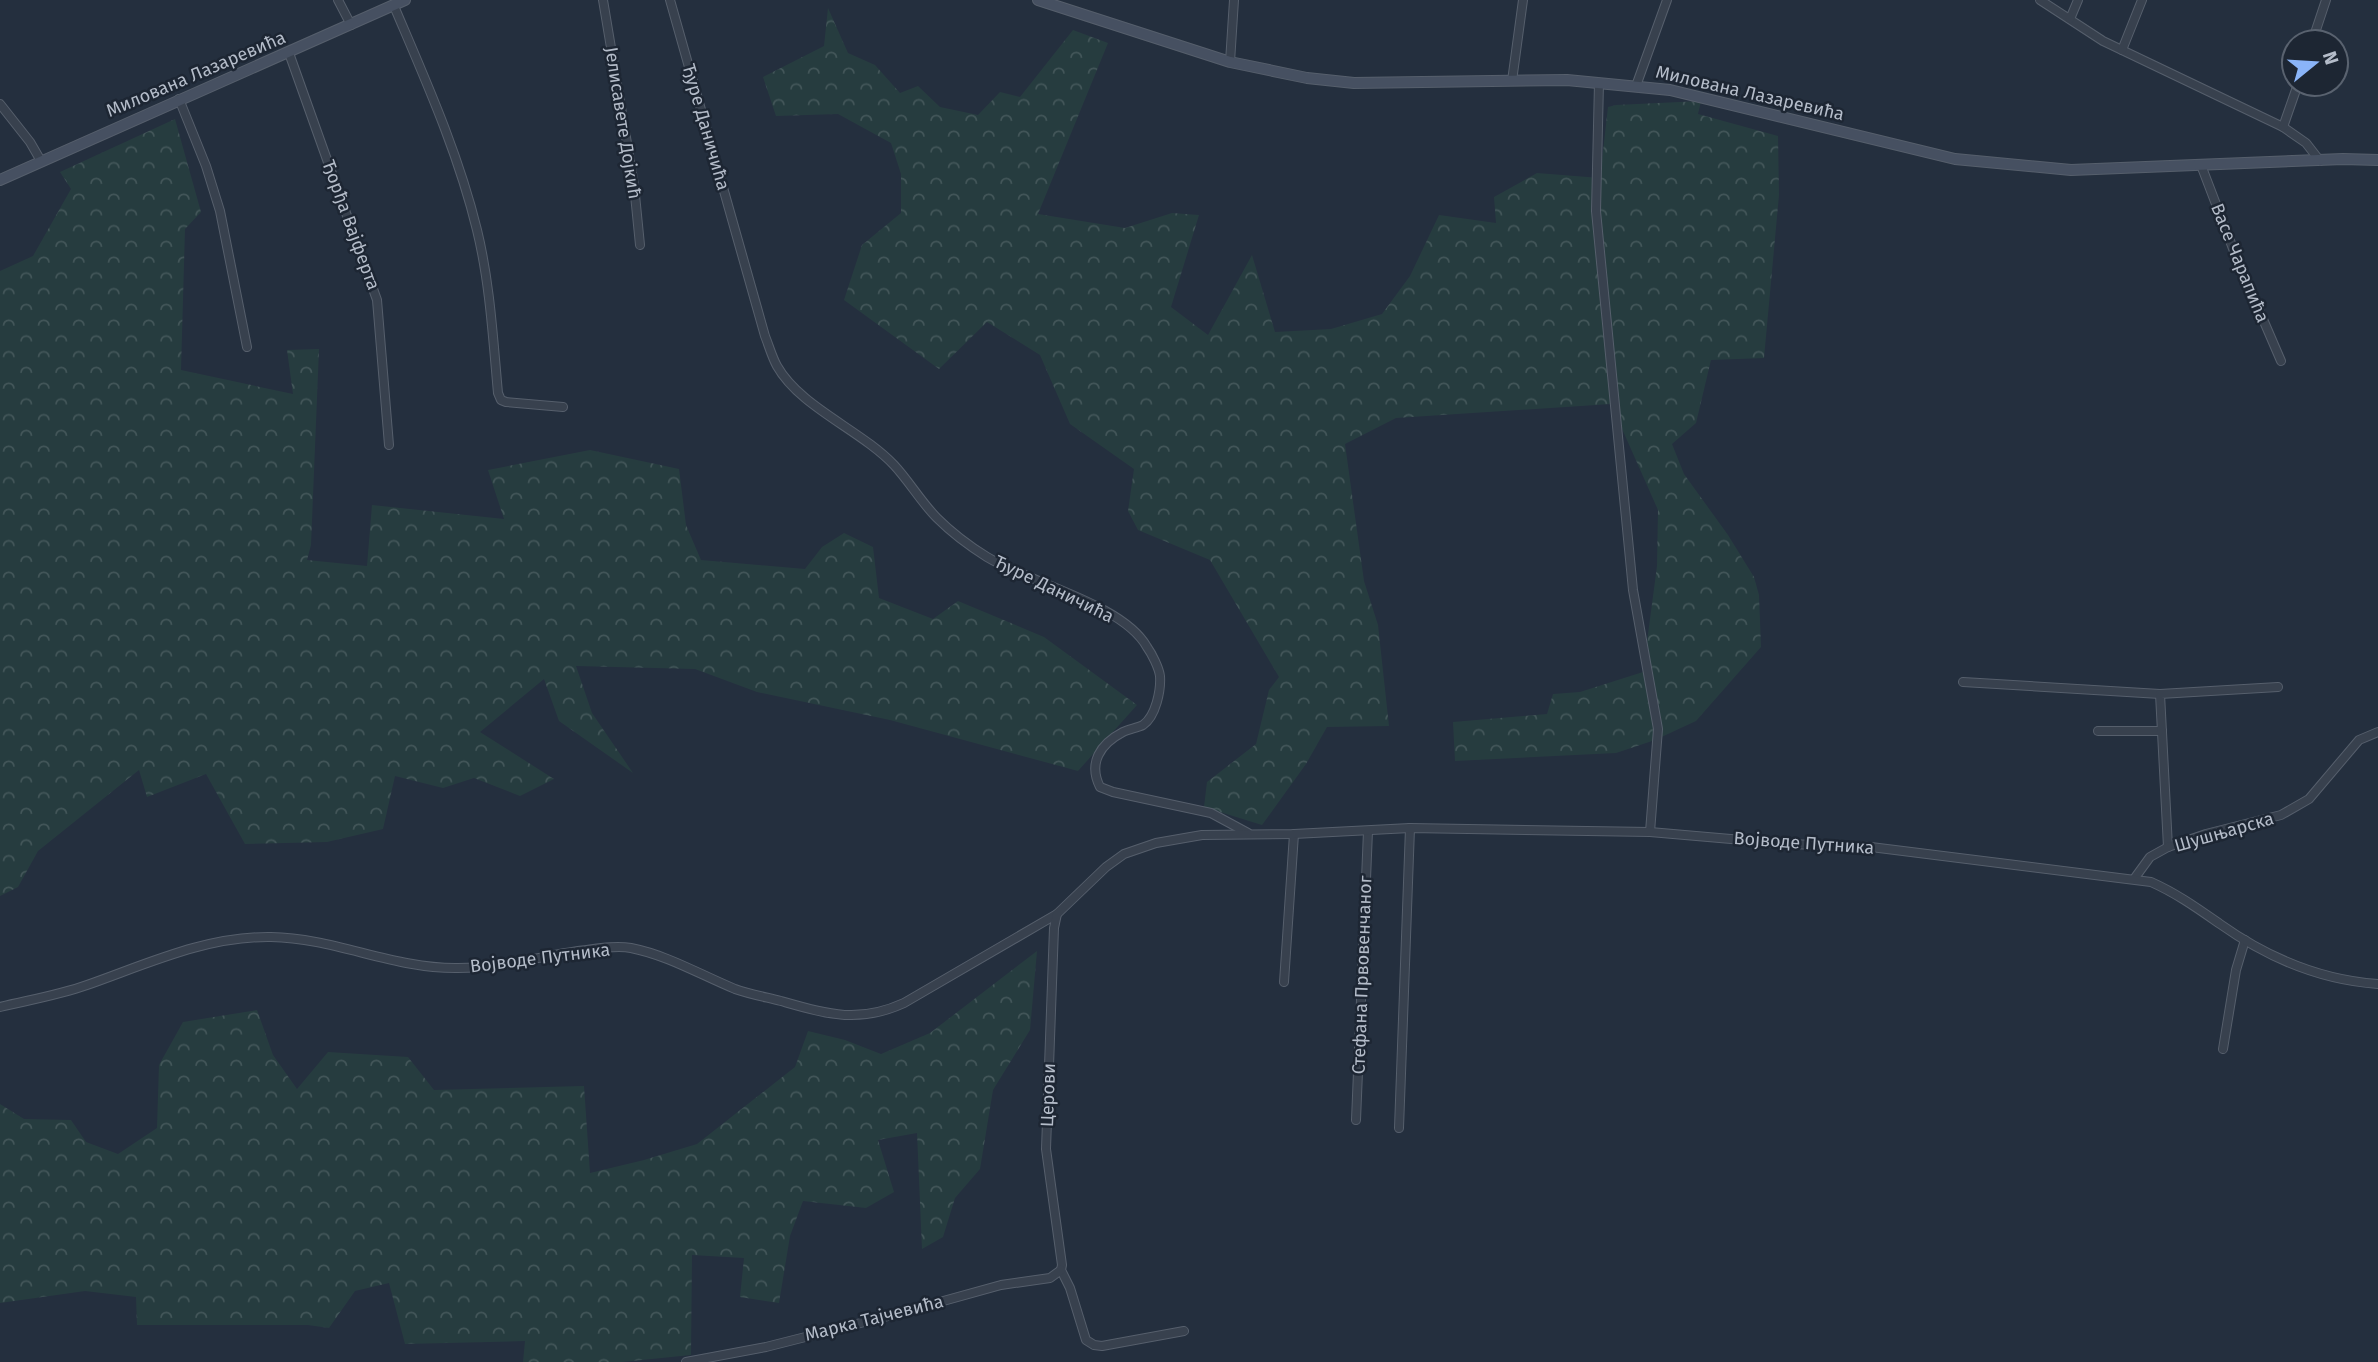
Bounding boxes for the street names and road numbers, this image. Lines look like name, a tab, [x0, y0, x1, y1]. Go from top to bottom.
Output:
street label: Милована Лазаревића	[103, 26, 289, 122]
street label: Јелисавете Дојкић	[600, 45, 646, 201]
street label: Ђуре Даничића	[677, 61, 735, 193]
street label: Милована Лазаревића	[1654, 61, 1846, 125]
street label: Ђорђа Вајферта	[317, 157, 385, 293]
street label: Васе Чарапића	[2206, 200, 2274, 326]
street label: Ђуре Даничића	[991, 551, 1117, 627]
street label: Шушњарска	[2172, 807, 2276, 857]
street label: Војводе Путника	[1733, 827, 1875, 859]
street label: Стефана Првовенчаног	[1348, 875, 1376, 1075]
street label: Војводе Путника	[469, 938, 611, 978]
street label: Церови	[1036, 1063, 1060, 1127]
street label: Марка Тајчевића	[802, 1290, 946, 1346]

